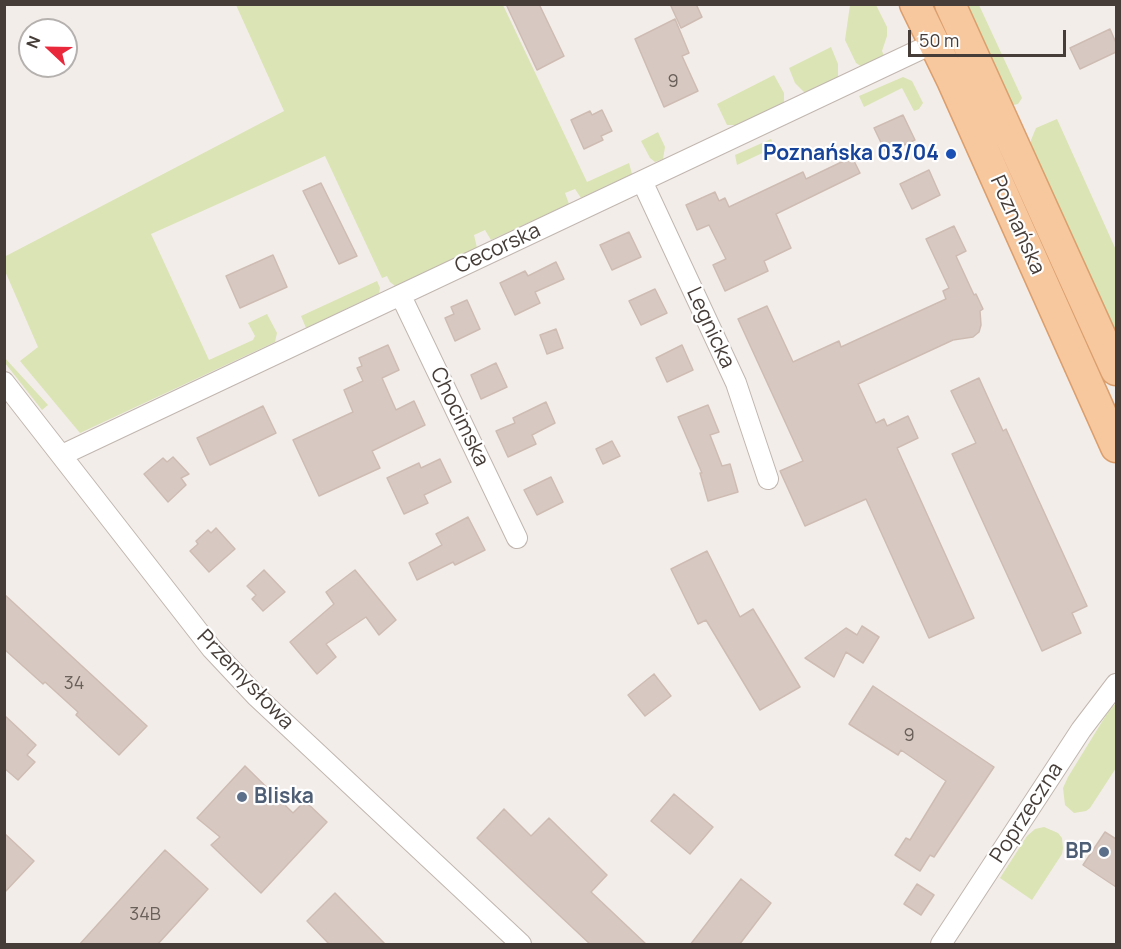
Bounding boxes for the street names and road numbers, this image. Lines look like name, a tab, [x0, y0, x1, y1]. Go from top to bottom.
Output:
street label: Poznańska	[984, 172, 1050, 278]
street label: Cecorska	[451, 218, 545, 280]
street label: Legnicka	[680, 283, 740, 373]
street label: Chocimska	[424, 363, 494, 471]
street label: Przemysłowa	[191, 625, 299, 735]
street label: Poprzeczna	[985, 758, 1069, 868]

